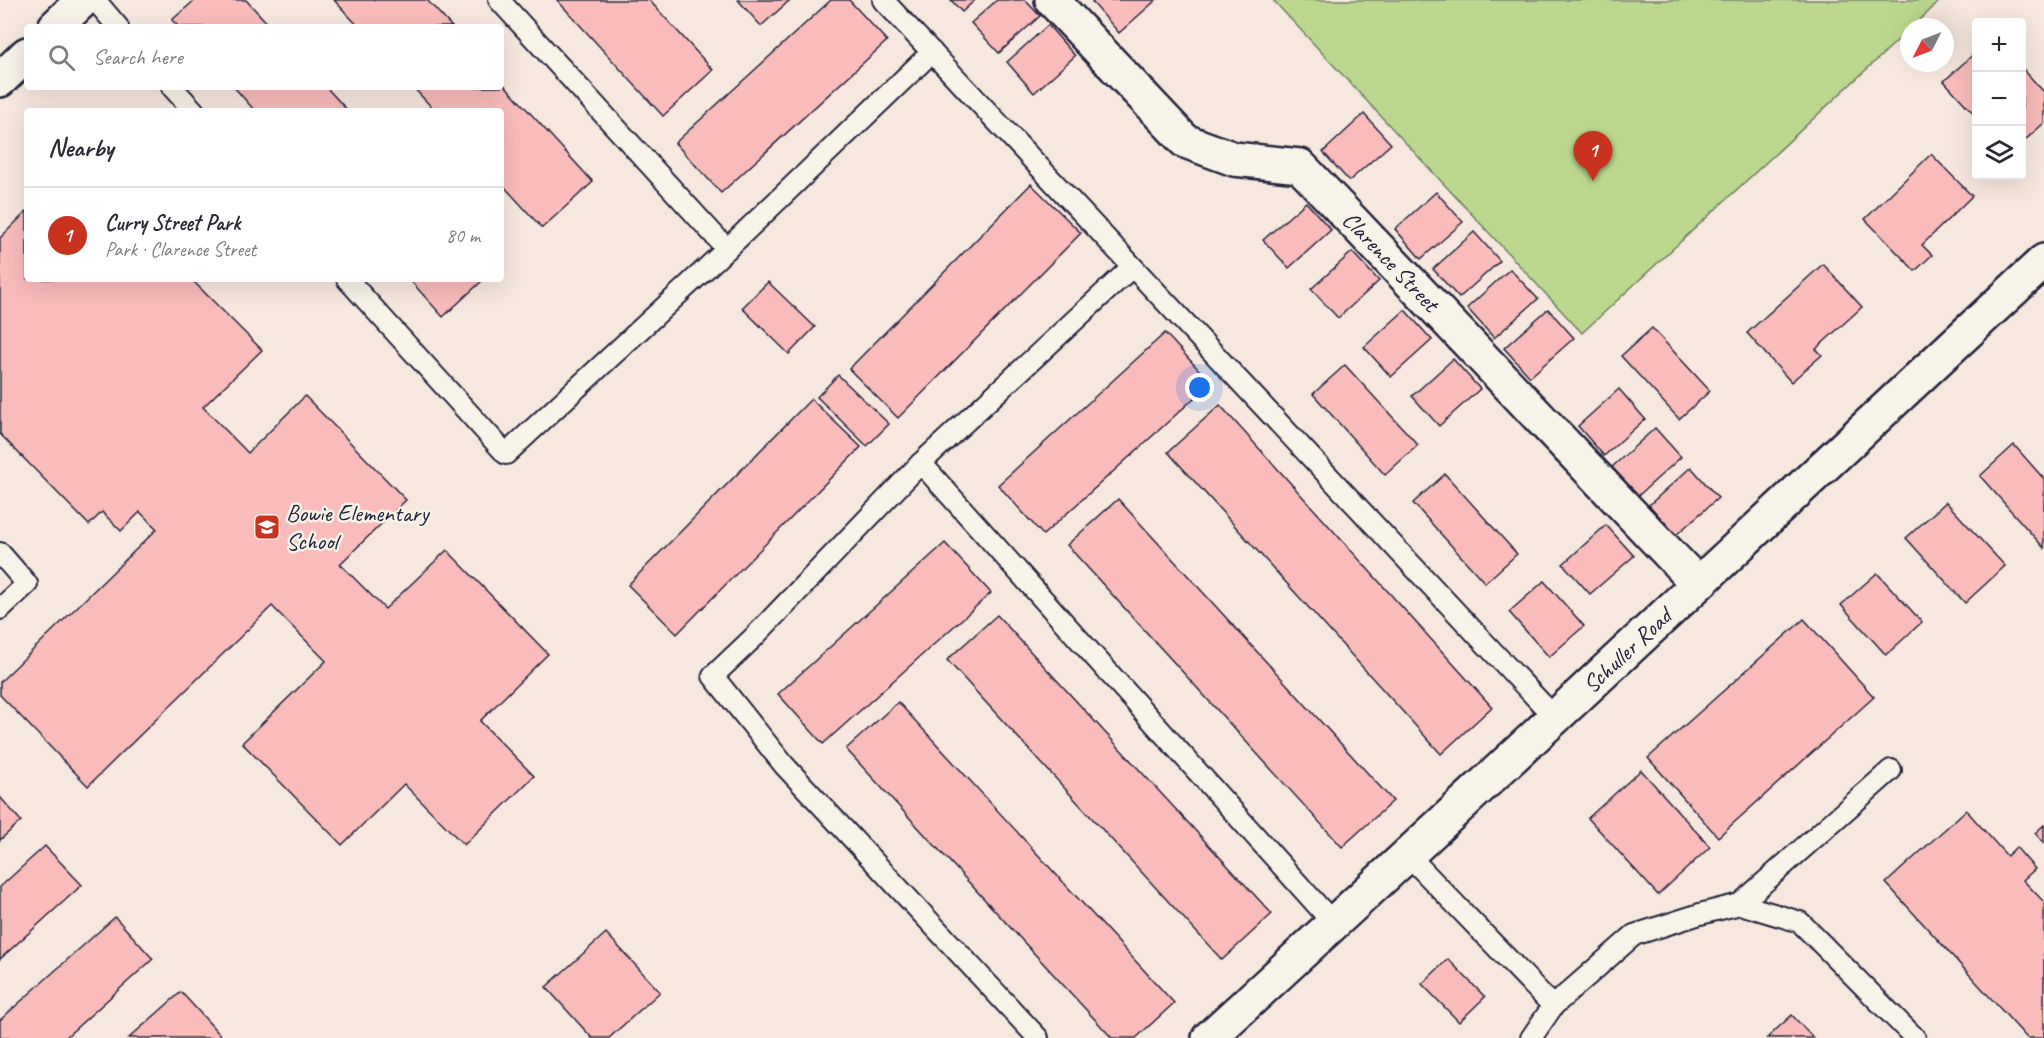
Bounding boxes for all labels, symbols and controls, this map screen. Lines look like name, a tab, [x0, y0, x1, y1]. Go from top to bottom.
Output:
north arrow	[1900, 18, 1954, 72]
map controls	[1972, 18, 2026, 180]
button: +	[1972, 18, 2026, 72]
search box	[24, 24, 504, 90]
icon: search	[45, 41, 78, 74]
text: Search here	[93, 43, 183, 71]
button: −	[1972, 72, 2026, 126]
button: layers	[1972, 126, 2026, 180]
text: Nearby	[48, 131, 113, 164]
pin: 1	[1574, 132, 1612, 181]
street label: Clarence Street	[1336, 205, 1447, 319]
text: Curry Street Park	[105, 209, 240, 237]
text: 1	[63, 223, 72, 248]
text: 80 m	[446, 223, 480, 248]
text: Park · Clarence Street	[105, 237, 256, 262]
your location	[1185, 373, 1214, 402]
place label: Bowie Elementary School	[286, 498, 430, 556]
school or university icon: Bowie Elementary School	[252, 512, 282, 542]
street label: Schuller Road	[1576, 599, 1680, 699]

